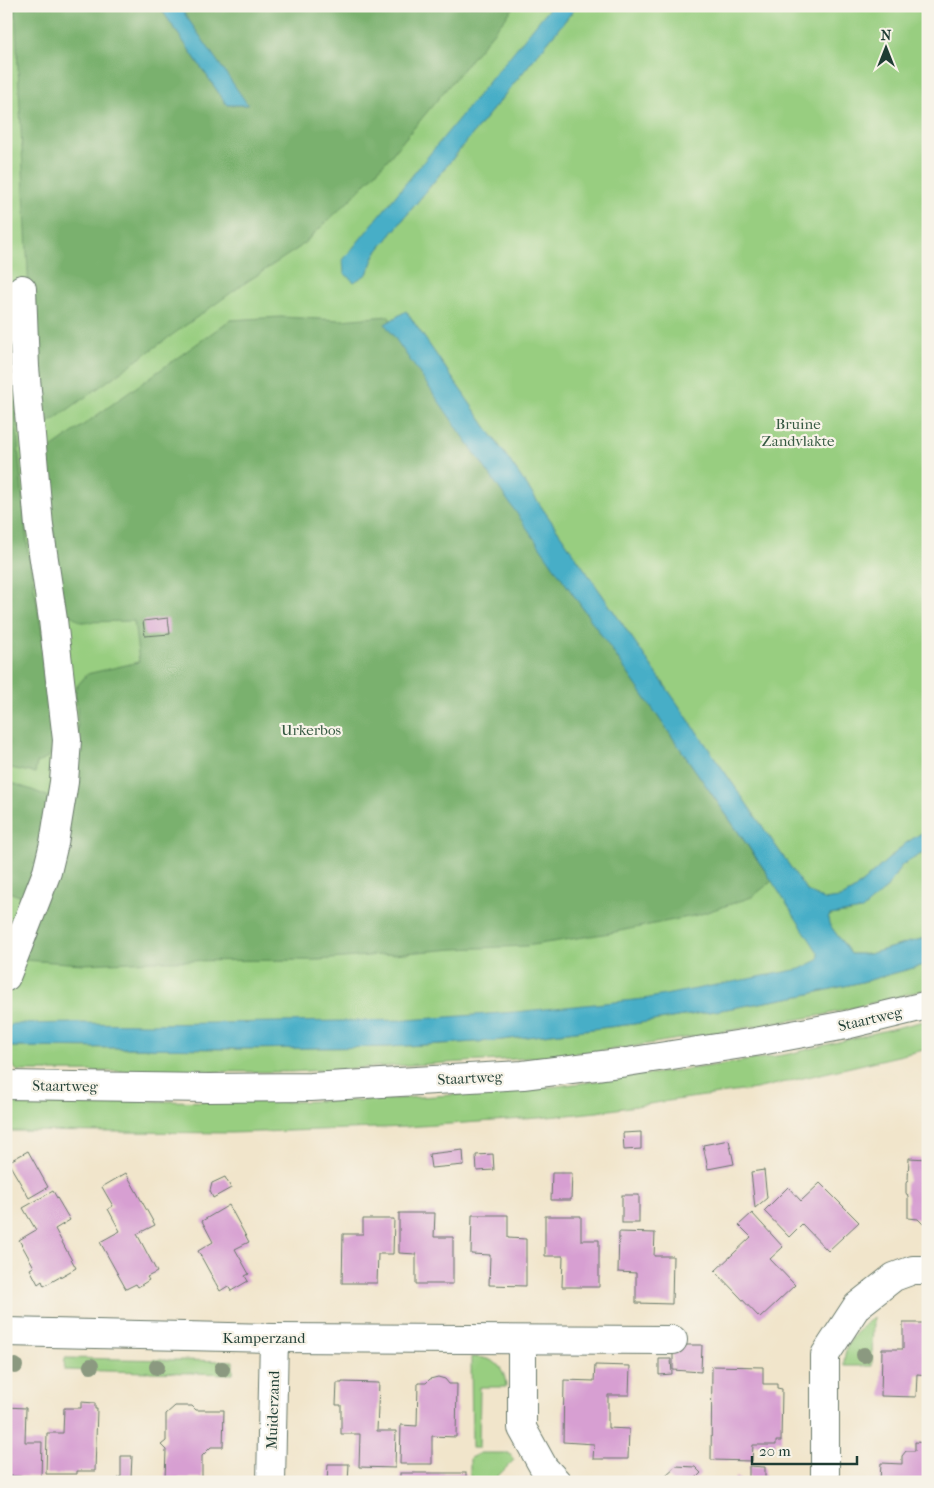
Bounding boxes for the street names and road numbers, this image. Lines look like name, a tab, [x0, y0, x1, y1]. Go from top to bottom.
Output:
street label: Staartweg	[836, 1003, 905, 1035]
street label: Staartweg	[437, 1067, 504, 1089]
street label: Staartweg	[32, 1076, 99, 1096]
street label: Kamperzand	[223, 1329, 306, 1347]
street label: Muiderzand	[263, 1370, 283, 1450]

